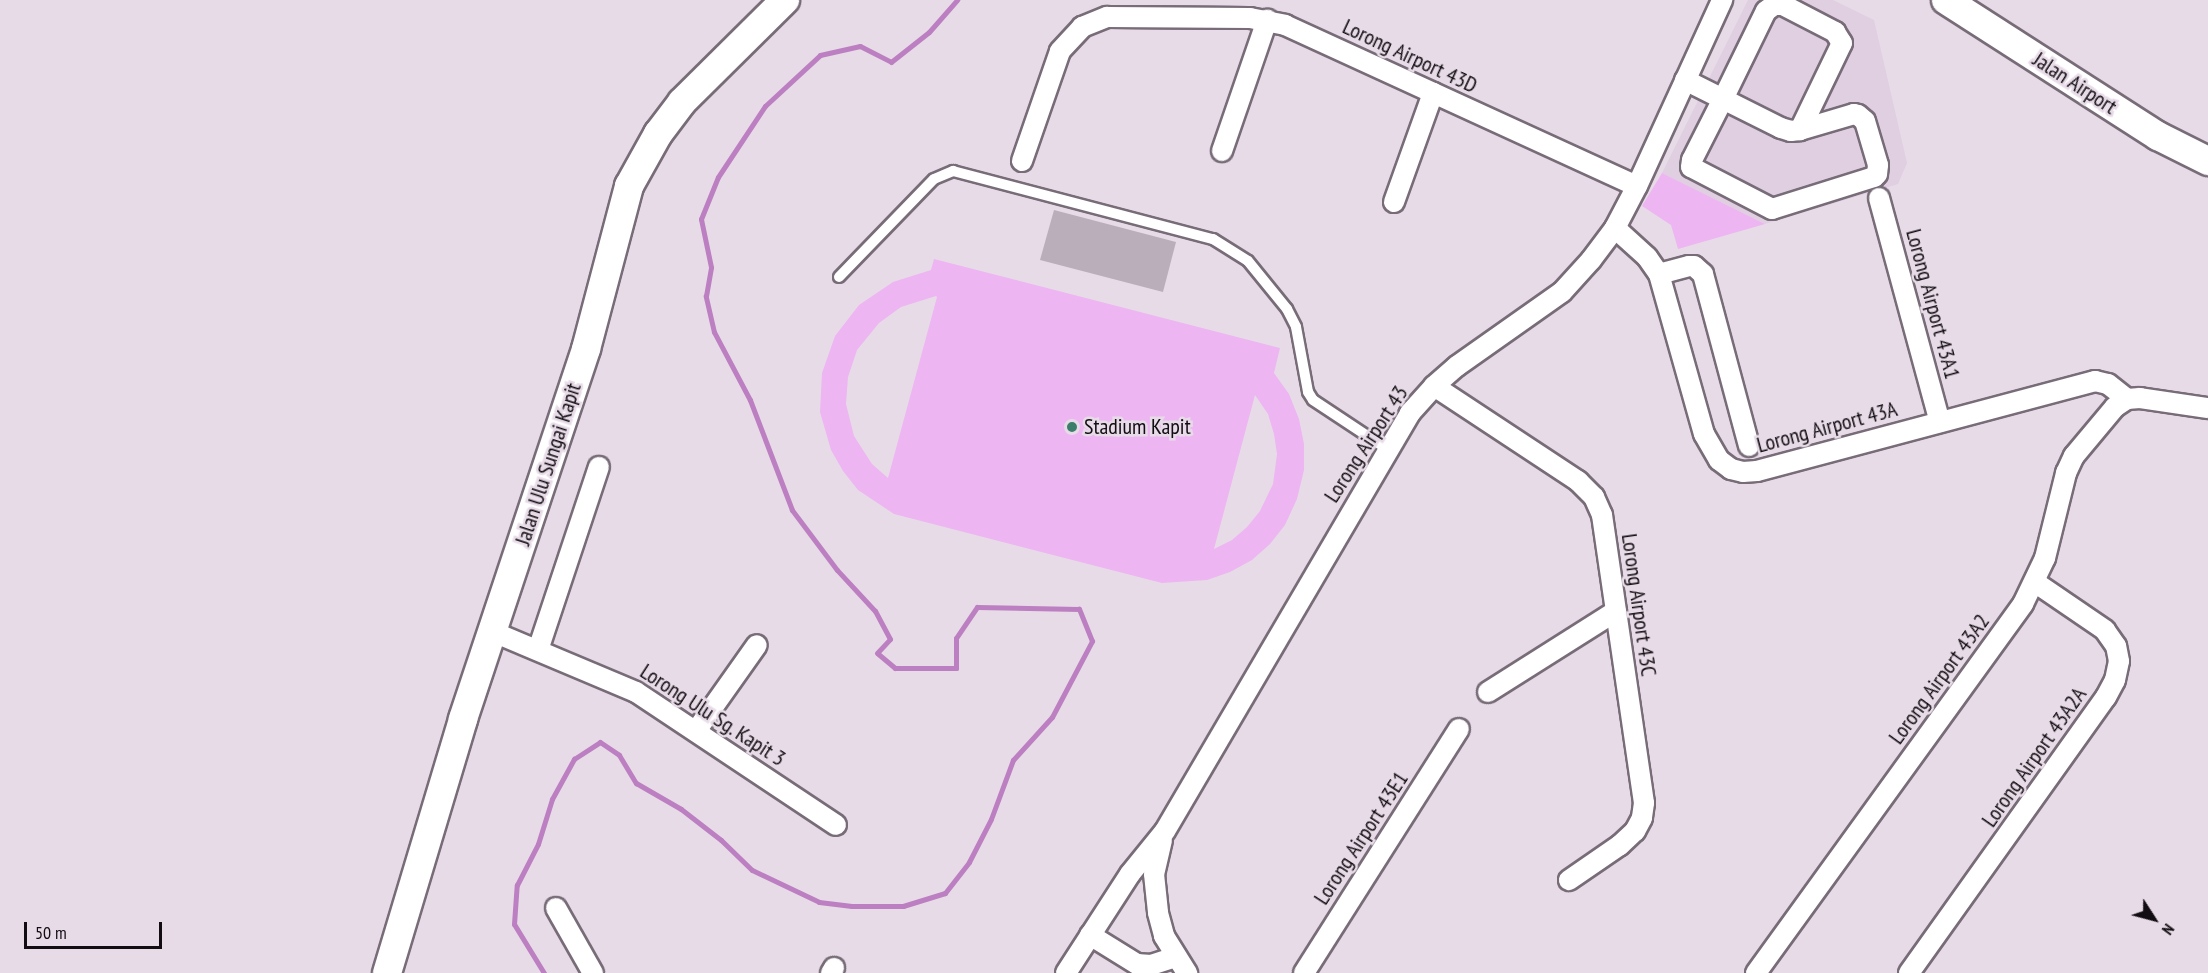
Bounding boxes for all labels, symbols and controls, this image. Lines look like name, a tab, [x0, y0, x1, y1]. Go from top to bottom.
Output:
street label: Lorong Airport 43D	[1338, 13, 1482, 99]
street label: Jalan Airport	[2028, 46, 2122, 120]
street label: Lorong Airport 43A1	[1900, 226, 1966, 382]
street label: Jalan Ulu Sungai Kapit	[509, 380, 587, 548]
street label: Lorong Airport 43	[1318, 380, 1414, 508]
street label: Lorong Airport 43A	[1754, 396, 1900, 458]
place label: Stadium Kapit	[1084, 414, 1191, 440]
marker: Stadium Kapit	[1065, 420, 1079, 434]
street label: Lorong Airport 43C	[1616, 532, 1662, 678]
street label: Lorong Airport 43A2	[1883, 609, 1995, 749]
street label: Lorong Ulu Sg. Kapit 3	[635, 658, 791, 772]
street label: Lorong Airport 43A2A	[1976, 682, 2092, 832]
street label: Lorong Airport 43E1	[1308, 766, 1414, 910]
north arrow	[2124, 889, 2184, 949]
scale bar	[27, 910, 165, 948]
text: N	[2158, 920, 2179, 939]
text: 50 m	[35, 921, 67, 944]

